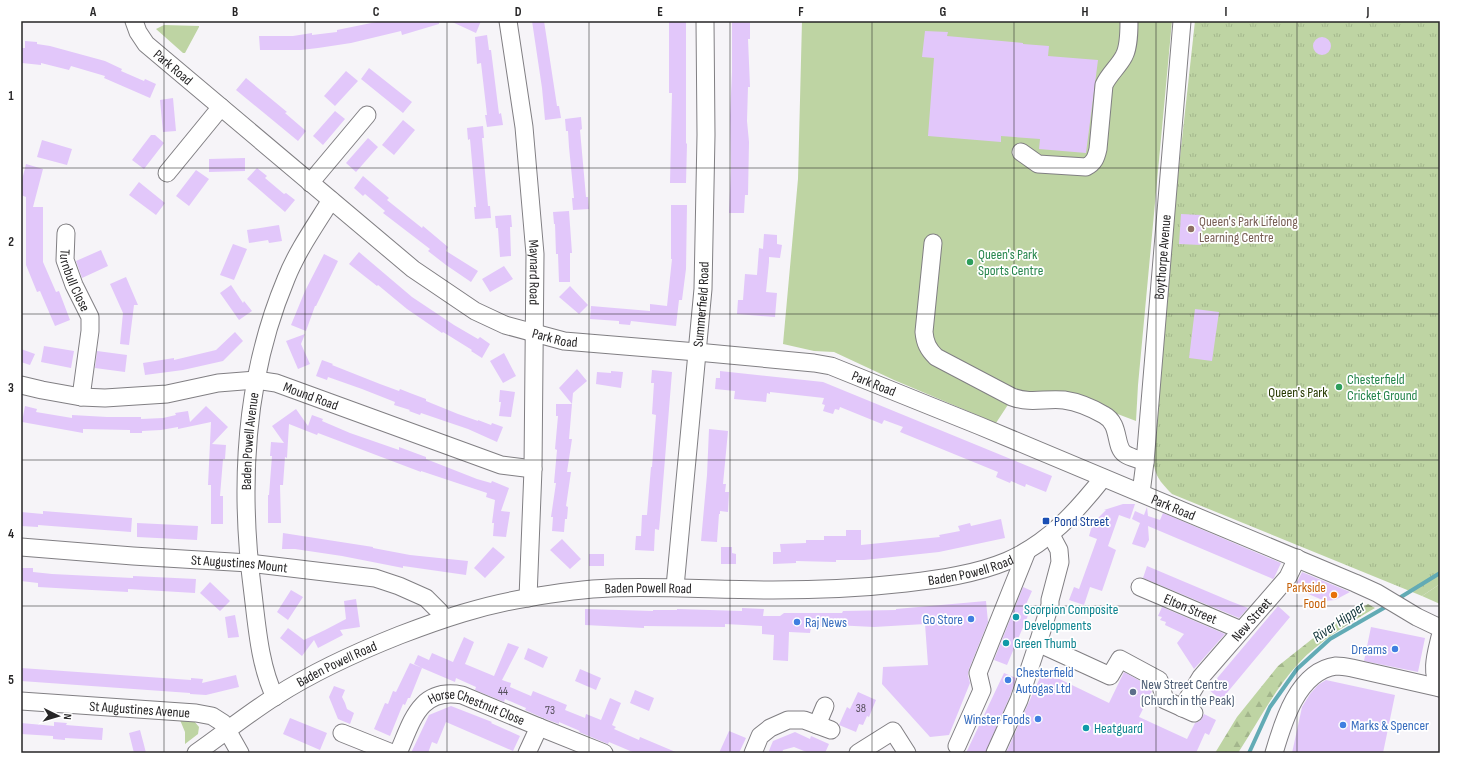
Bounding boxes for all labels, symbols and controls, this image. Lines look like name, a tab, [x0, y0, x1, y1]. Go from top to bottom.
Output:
text: A	[89, 4, 97, 20]
text: B	[232, 4, 238, 20]
text: C	[373, 4, 380, 20]
text: D	[515, 4, 522, 20]
text: E	[657, 4, 663, 20]
text: F	[798, 4, 804, 20]
text: G	[940, 4, 947, 20]
text: H	[1082, 4, 1089, 20]
text: I	[1225, 4, 1228, 20]
text: J	[1366, 4, 1370, 20]
street label: Park Road	[150, 46, 197, 89]
text: 1	[8, 88, 14, 104]
place label: Queen's Park Lifelong Learning Centre	[1199, 213, 1298, 246]
street label: Boythorpe Avenue	[1150, 214, 1174, 300]
marker: Queen's Park Lifelong Learning Centre	[1186, 224, 1196, 234]
text: 2	[8, 234, 14, 250]
street label: Maynard Road	[525, 239, 544, 305]
place label: Queen's Park Sports Centre	[978, 246, 1043, 279]
street label: Turnbull Close	[57, 249, 94, 314]
marker: Queen's Park Sports Centre	[965, 257, 975, 267]
street label: Summerfield Road	[689, 261, 712, 348]
street label: Park Road	[530, 324, 578, 351]
street label: Park Road	[849, 367, 899, 400]
place label: Chesterfield Cricket Ground	[1347, 371, 1418, 404]
street label: Mound Road	[281, 378, 341, 414]
text: 3	[8, 380, 14, 396]
marker: Chesterfield Cricket Ground	[1334, 382, 1344, 392]
park label: Queen's Park	[1268, 384, 1328, 401]
street label: Baden Powell Avenue	[237, 391, 262, 490]
street label: Park Road	[1149, 490, 1198, 524]
place label: Pond Street	[1054, 513, 1109, 530]
marker: Pond Street	[1041, 516, 1051, 526]
text: 4	[8, 526, 14, 542]
street label: St Augustines Mount	[191, 551, 289, 576]
street label: Baden Powell Road	[927, 551, 1016, 589]
street label: Baden Powell Road	[604, 579, 692, 597]
place label: Parkside Food	[1287, 579, 1326, 612]
street label: Elton Street	[1161, 590, 1220, 627]
marker: Parkside Food	[1329, 590, 1339, 600]
street label: New Street	[1228, 594, 1275, 645]
water label: River Hipper	[1309, 597, 1370, 647]
place label: Scorpion Composite Developments	[1024, 601, 1118, 634]
place label: Go Store	[923, 611, 963, 628]
marker: Scorpion Composite Developments	[1011, 612, 1021, 622]
place label: Raj News	[805, 614, 847, 631]
marker: Go Store	[966, 614, 976, 624]
marker: Raj News	[792, 617, 802, 627]
place label: Green Thumb	[1014, 635, 1077, 652]
street label: Baden Powell Road	[293, 637, 379, 690]
marker: Green Thumb	[1001, 638, 1011, 648]
place label: Dreams	[1351, 641, 1387, 658]
marker: Dreams	[1390, 644, 1400, 654]
place label: Chesterfield Autogas Ltd	[1015, 664, 1074, 697]
text: 5	[8, 672, 14, 688]
marker: Chesterfield Autogas Ltd	[1003, 675, 1013, 685]
place label: New Street Centre (Church in the Peak)	[1141, 676, 1234, 709]
house number: 44	[498, 684, 508, 699]
street label: Horse Chestnut Close	[425, 685, 527, 729]
marker: New Street Centre (Church in the Peak)	[1128, 687, 1138, 697]
north arrow	[38, 696, 78, 736]
street label: St Augustines Avenue	[89, 697, 191, 721]
house number: 38	[856, 701, 866, 716]
house number: 73	[545, 703, 555, 718]
place label: Winster Foods	[964, 711, 1030, 728]
text: N	[61, 713, 74, 720]
marker: Winster Foods	[1033, 714, 1043, 724]
place label: Marks & Spencer	[1351, 717, 1429, 734]
place label: Heatguard	[1094, 720, 1143, 737]
marker: Marks & Spencer	[1338, 720, 1348, 730]
marker: Heatguard	[1081, 723, 1091, 733]

